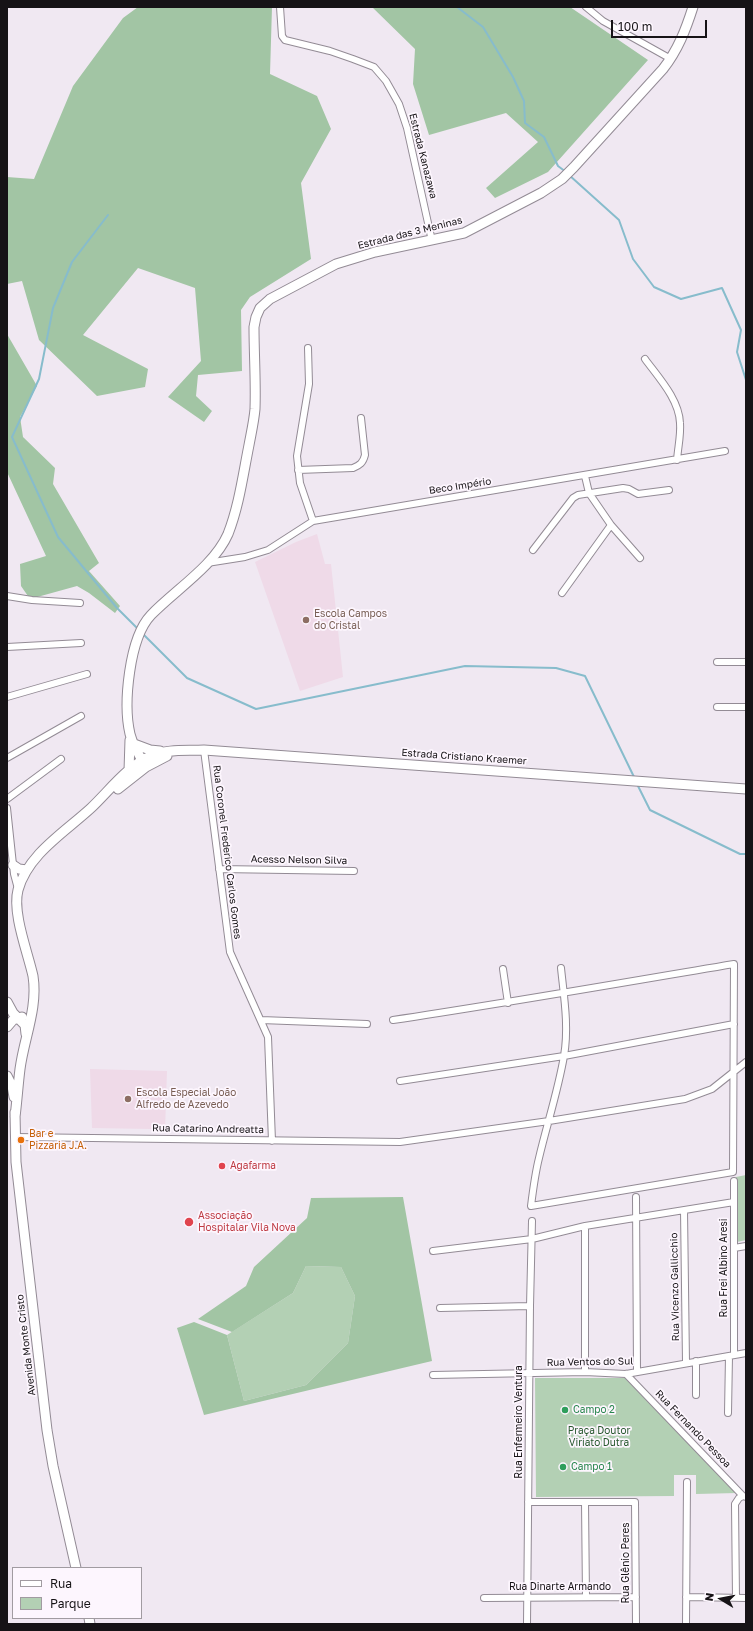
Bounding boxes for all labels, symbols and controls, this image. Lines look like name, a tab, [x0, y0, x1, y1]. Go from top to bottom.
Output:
scale bar	[613, 12, 709, 38]
text: 100 m	[618, 19, 652, 34]
street label: Estrada Kanazawa	[407, 112, 439, 200]
street label: Estrada das 3 Meninas	[356, 214, 464, 252]
street label: Beco Império	[428, 475, 492, 497]
place label: Escola Campos do Cristal	[314, 608, 387, 632]
marker: Escola Campos do Cristal	[301, 615, 311, 625]
street label: Estrada Cristiano Kraemer	[401, 747, 527, 767]
street label: Rua Coronel Frederico Carlos Gomes	[210, 764, 244, 940]
street label: Acesso Nelson Silva	[251, 853, 347, 867]
place label: Escola Especial João Alfredo de Azevedo	[136, 1087, 236, 1110]
marker: Escola Especial João Alfredo de Azevedo	[123, 1094, 133, 1104]
street label: Rua Catarino Andreatta	[152, 1122, 264, 1136]
place label: Bar e Pizzaria J.A.	[29, 1128, 87, 1152]
marker: Bar e Pizzaria J.A.	[16, 1135, 26, 1145]
place label: Agafarma	[230, 1160, 276, 1172]
marker: Agafarma	[217, 1161, 227, 1171]
place label: Associação Hospitalar Vila Nova	[198, 1210, 296, 1234]
marker: Associação Hospitalar Vila Nova	[183, 1216, 195, 1228]
street label: Rua Frei Albino Aresi	[718, 1219, 730, 1317]
street label: Rua Vicenzo Gallicchio	[668, 1233, 682, 1341]
street label: Avenida Monte Cristo	[14, 1294, 38, 1396]
street label: Rua Ventos do Sul	[546, 1355, 634, 1369]
street label: Rua Enfermeiro Ventura	[513, 1365, 525, 1479]
street label: Rua Fernando Pessoa	[653, 1388, 733, 1470]
place label: Campo 2	[573, 1404, 615, 1416]
marker: Campo 2	[560, 1405, 570, 1415]
park label: Praça Doutor Viriato Dutra	[568, 1425, 630, 1448]
place label: Campo 1	[571, 1461, 612, 1473]
marker: Campo 1	[558, 1462, 568, 1472]
street label: Rua Glênio Peres	[620, 1522, 632, 1604]
legend	[12, 1567, 142, 1619]
text: Rua	[50, 1576, 72, 1591]
north arrow	[701, 1579, 741, 1619]
street label: Rua Dinarte Armando	[509, 1581, 611, 1593]
text: N	[702, 1592, 716, 1602]
text: Parque	[50, 1596, 91, 1611]

